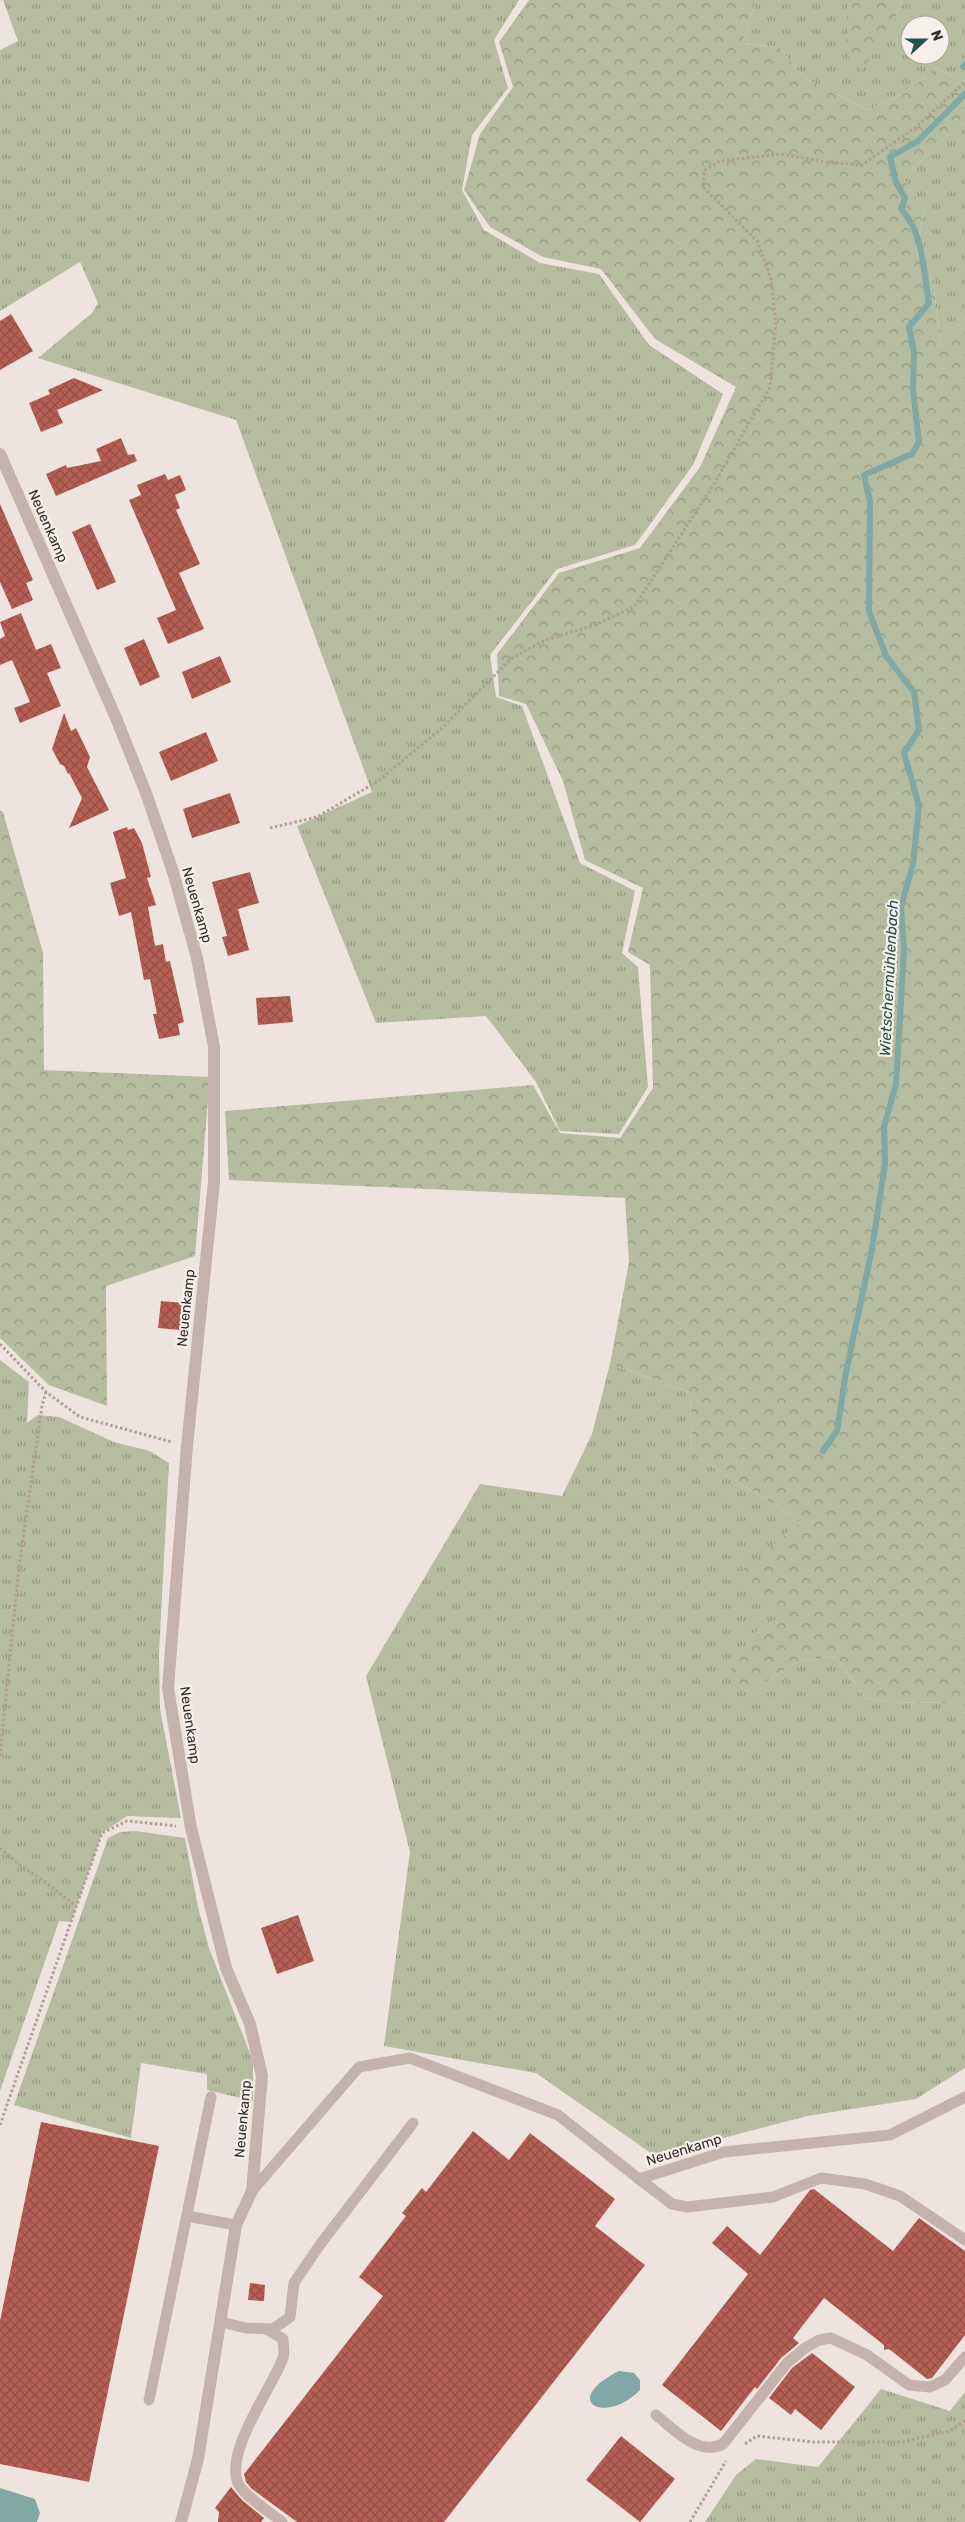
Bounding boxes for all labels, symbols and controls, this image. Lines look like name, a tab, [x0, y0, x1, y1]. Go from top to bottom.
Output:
north arrow	[900, 15, 950, 65]
text: N	[927, 28, 946, 43]
street label: Neuenkamp	[24, 487, 72, 565]
street label: Neuenkamp	[178, 865, 216, 945]
water label: Wietschermühlenbach	[876, 899, 902, 1057]
street label: Neuenkamp	[173, 1268, 199, 1348]
street label: Neuenkamp	[176, 1685, 204, 1765]
street label: Neuenkamp	[231, 2079, 255, 2159]
street label: Neuenkamp	[644, 2130, 724, 2170]

